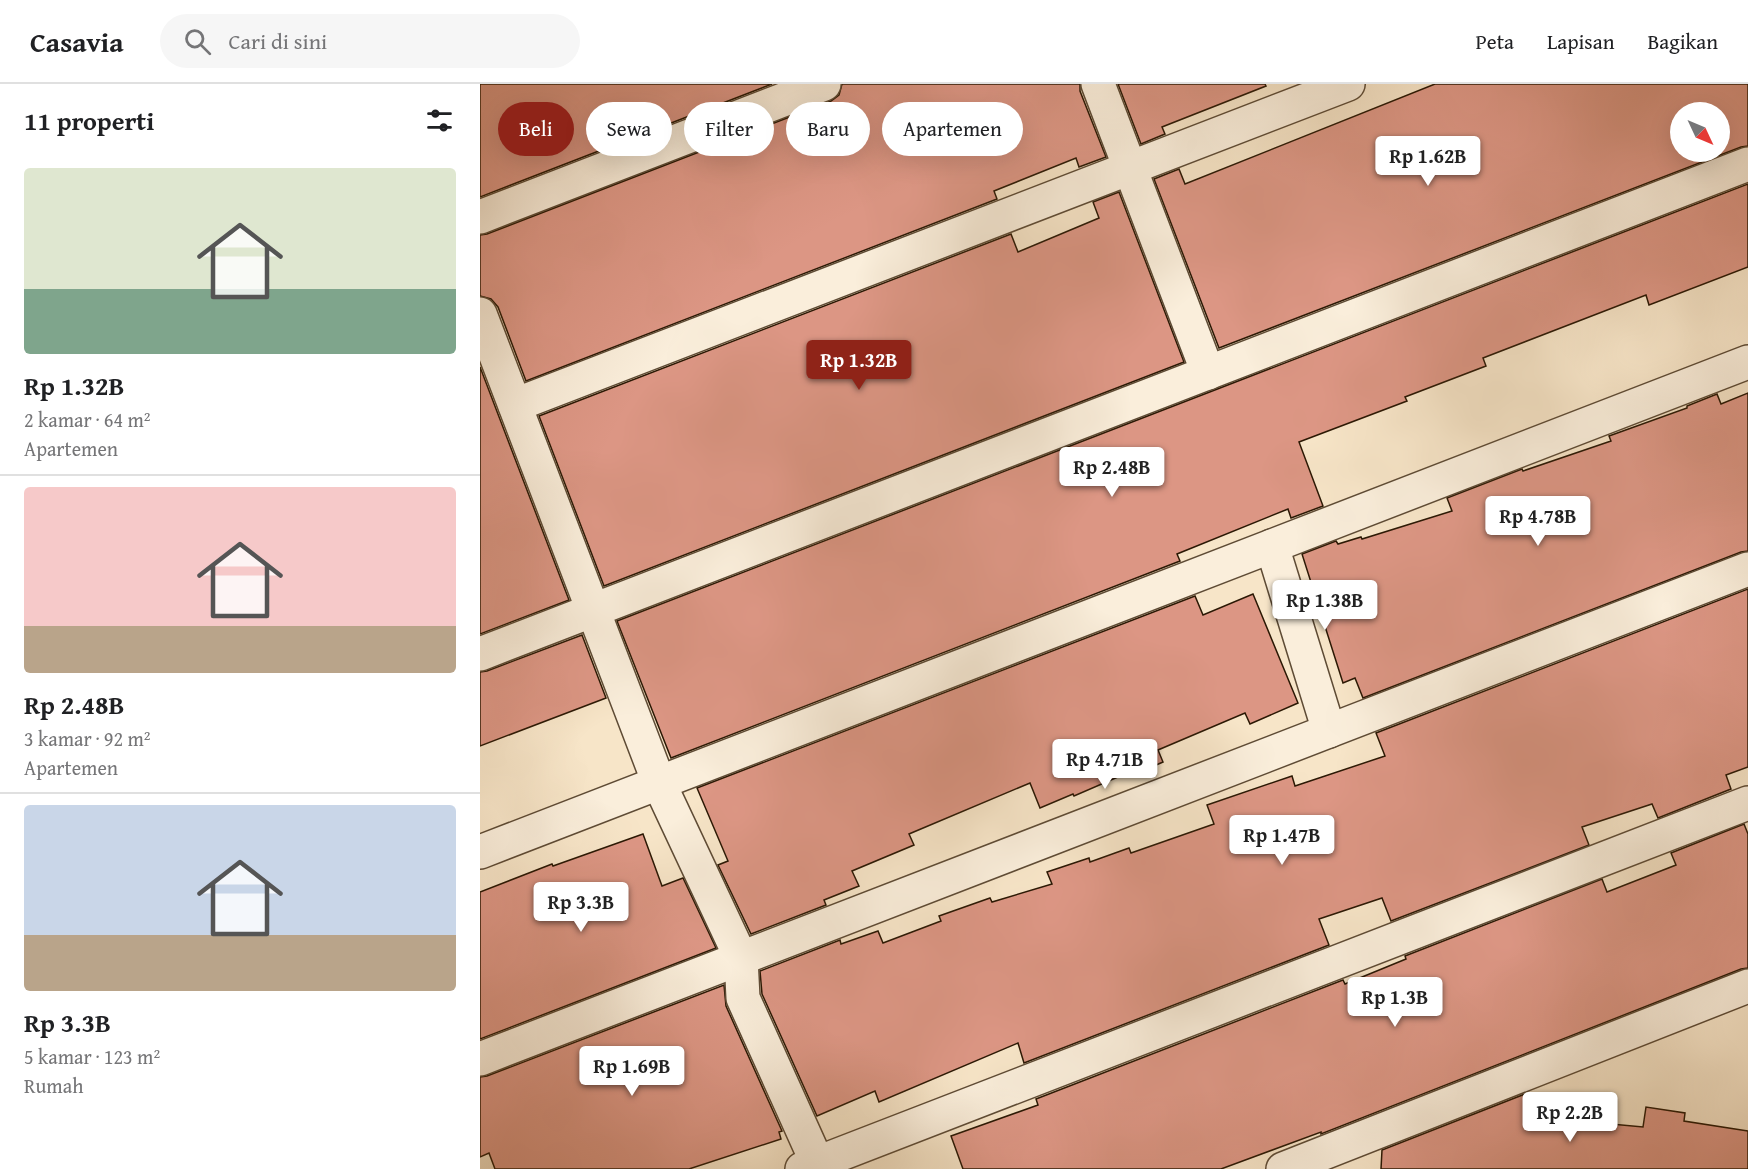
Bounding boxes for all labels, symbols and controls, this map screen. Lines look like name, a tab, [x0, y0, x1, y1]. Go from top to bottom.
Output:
search box	[160, 14, 580, 68]
text: Casavia	[30, 21, 124, 62]
icon: search	[181, 25, 214, 58]
text: Cari di sini	[229, 25, 327, 57]
text: Peta	[1476, 26, 1514, 57]
text: Lapisan	[1547, 26, 1614, 57]
text: Bagikan	[1647, 26, 1718, 57]
text: 11 properti	[24, 101, 154, 140]
chip: Beli	[498, 102, 574, 156]
chip: Sewa	[586, 102, 672, 156]
chip: Filter	[684, 102, 774, 156]
chip: Baru	[786, 102, 870, 156]
chip: Apartemen	[882, 102, 1023, 156]
north arrow	[1670, 102, 1730, 162]
map controls	[1670, 102, 1730, 162]
icon: filters	[423, 104, 456, 137]
pin: Rp 1.62B	[1366, 136, 1490, 187]
text: Rp 1.62B	[1389, 141, 1467, 170]
icon: home	[186, 207, 294, 315]
pin: Rp 1.32B	[797, 340, 921, 391]
text: Rp 1.32B	[820, 345, 898, 374]
text: Rp 1.32B	[24, 366, 124, 405]
text: 2 kamar · 64 m²	[24, 405, 151, 434]
text: Apartemen	[24, 434, 118, 463]
pin: Rp 2.48B	[1050, 447, 1174, 498]
text: Rp 2.48B	[1073, 452, 1151, 481]
pin: Rp 4.78B	[1476, 496, 1600, 547]
text: Rp 4.78B	[1499, 501, 1577, 530]
icon: home	[186, 526, 294, 634]
pin: Rp 1.38B	[1263, 580, 1387, 631]
text: Rp 1.38B	[1286, 585, 1364, 614]
text: Rp 2.48B	[24, 685, 124, 724]
text: 3 kamar · 92 m²	[24, 724, 151, 753]
pin: Rp 4.71B	[1043, 739, 1167, 790]
text: Rp 4.71B	[1066, 744, 1144, 773]
text: Apartemen	[24, 753, 118, 782]
pin: Rp 1.47B	[1220, 815, 1344, 866]
text: Rp 1.47B	[1243, 820, 1321, 849]
icon: home	[186, 844, 294, 952]
pin: Rp 3.3B	[526, 882, 636, 933]
text: Rp 3.3B	[548, 887, 614, 916]
pin: Rp 1.3B	[1340, 977, 1450, 1028]
text: Rp 1.3B	[1362, 982, 1428, 1011]
text: Rp 3.3B	[24, 1003, 111, 1042]
text: 5 kamar · 123 m²	[24, 1042, 160, 1071]
pin: Rp 1.69B	[570, 1046, 694, 1097]
text: Rp 1.69B	[593, 1051, 671, 1080]
text: Rumah	[24, 1071, 83, 1100]
pin: Rp 2.2B	[1515, 1092, 1625, 1143]
text: Rp 2.2B	[1537, 1097, 1603, 1126]

